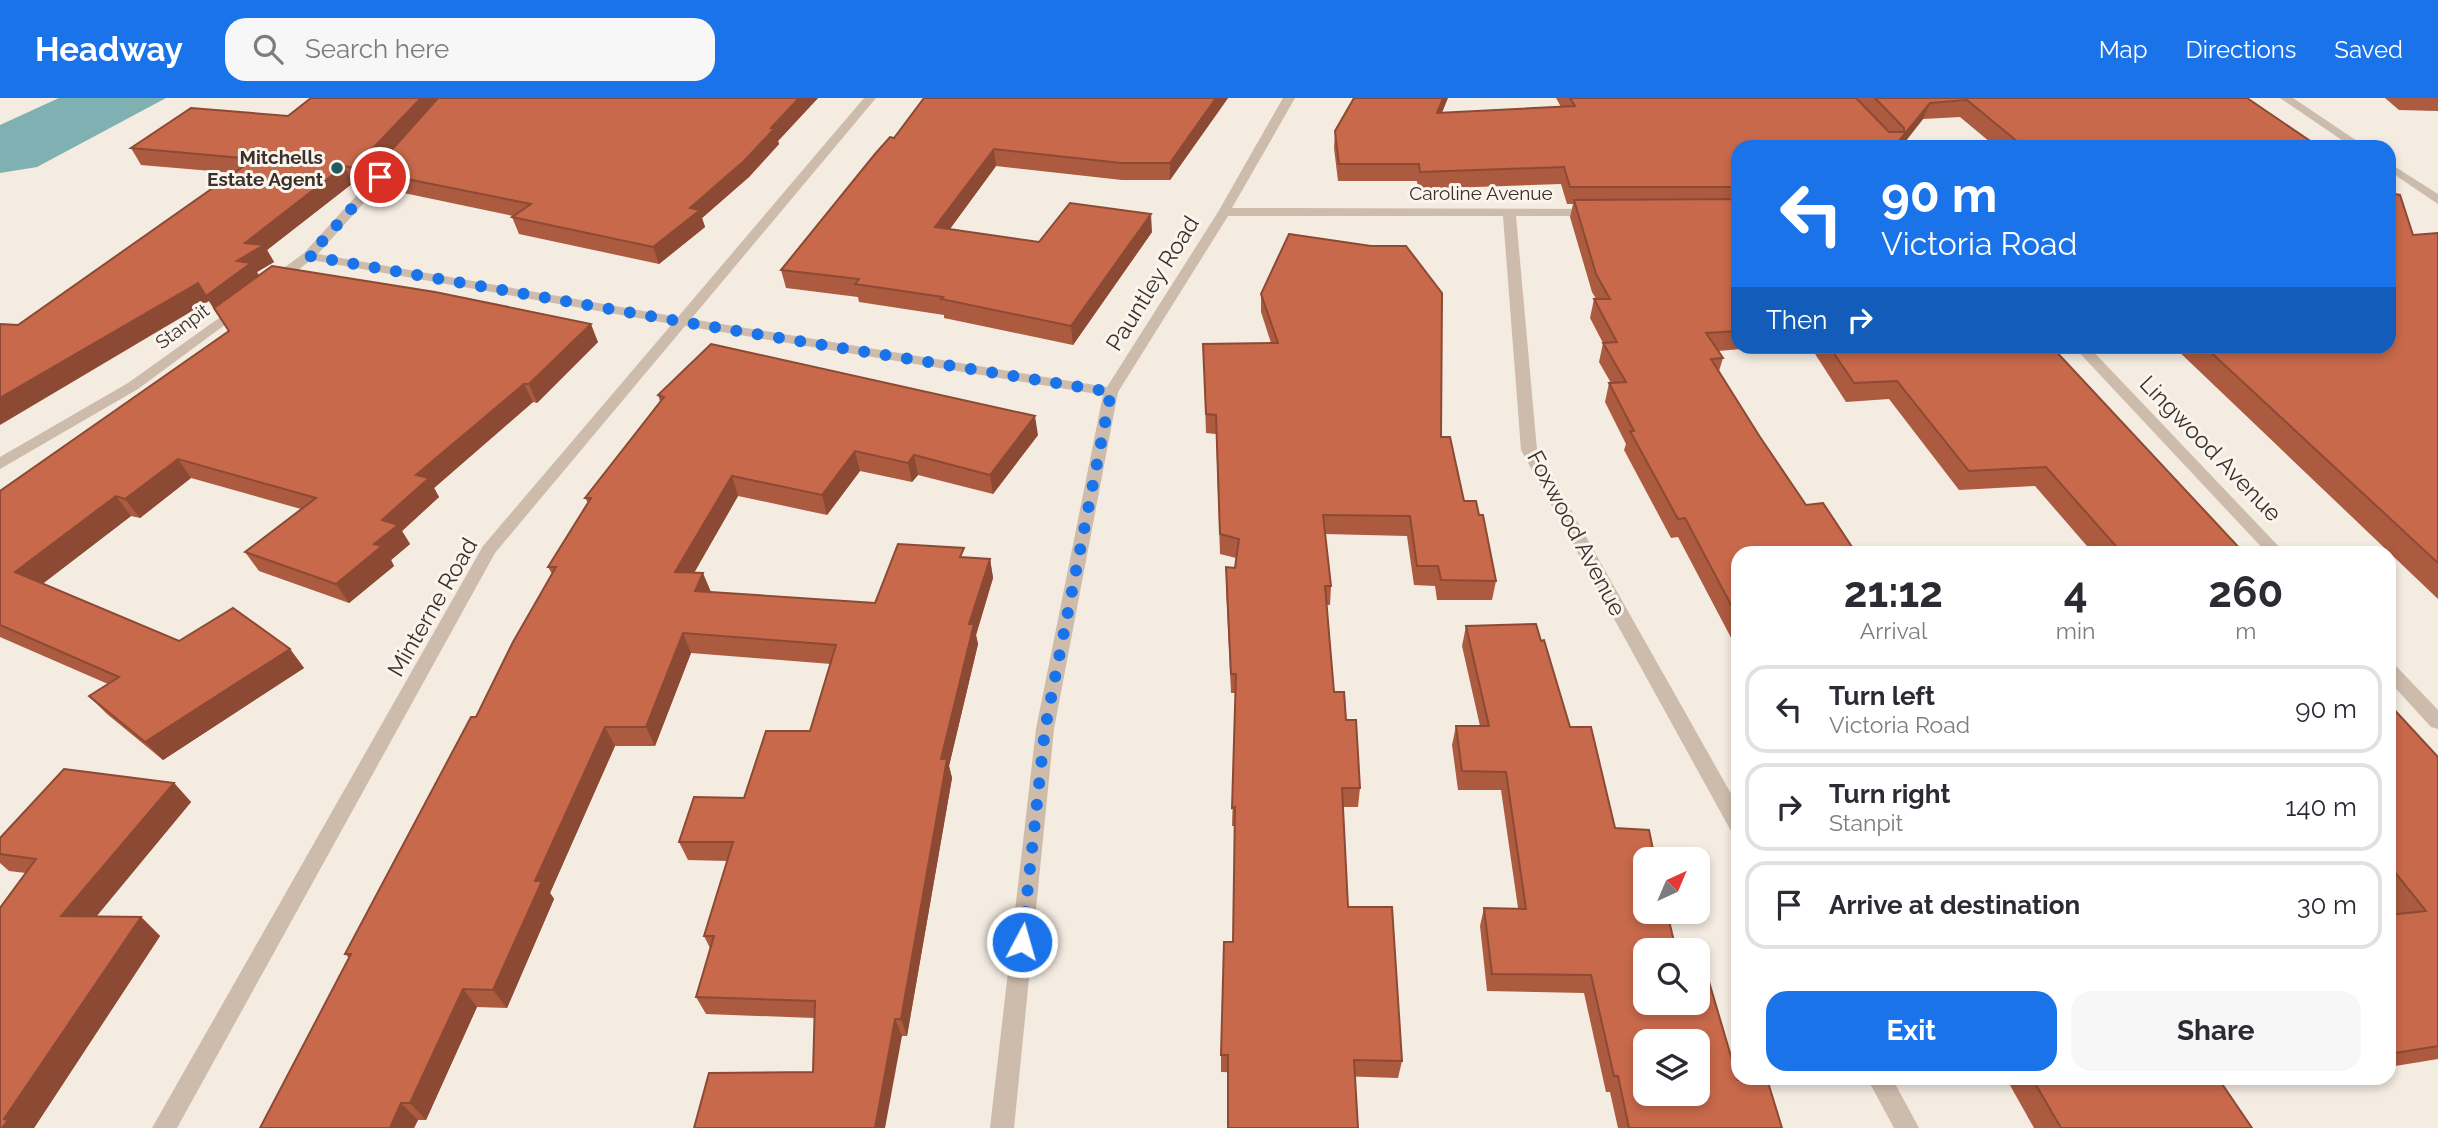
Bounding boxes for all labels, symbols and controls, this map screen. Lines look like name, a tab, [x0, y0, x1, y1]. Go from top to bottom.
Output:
search box	[225, 18, 715, 81]
text: Headway	[35, 30, 183, 69]
icon: search	[249, 30, 287, 68]
text: Search here	[305, 34, 449, 64]
text: Map	[2099, 35, 2148, 64]
text: Directions	[2186, 35, 2296, 64]
text: Saved	[2334, 35, 2403, 64]
place label: Mitchells Estate Agent	[207, 146, 324, 190]
pin	[350, 147, 410, 207]
icon: arrive	[361, 158, 399, 196]
marker: Mitchells Estate Agent	[329, 160, 345, 176]
text: 90 m	[1881, 166, 1997, 223]
icon: left	[1766, 168, 1857, 259]
street label: Caroline Avenue	[1409, 182, 1553, 204]
street label: Pauntley Road	[1100, 211, 1204, 355]
text: Victoria Road	[1881, 225, 2077, 262]
street label: Stanpit	[151, 298, 214, 353]
icon: right	[1841, 301, 1879, 339]
text: Then	[1766, 305, 1827, 335]
street label: Lingwood Avenue	[2135, 370, 2287, 526]
street label: Foxwood Avenue	[1522, 446, 1632, 620]
street label: Minterne Road	[381, 533, 483, 681]
text: 21:12	[1844, 568, 1943, 617]
text: 4	[2064, 568, 2088, 617]
text: 260	[2208, 568, 2283, 617]
text: Arrival	[1860, 617, 1927, 644]
text: min	[2056, 617, 2095, 644]
text: m	[2235, 617, 2256, 644]
text: Turn left	[1829, 681, 1935, 711]
icon: left	[1770, 690, 1808, 728]
text: 90 m	[2295, 694, 2357, 724]
text: Victoria Road	[1829, 711, 1970, 738]
text: Turn right	[1829, 779, 1950, 809]
icon: right	[1770, 788, 1808, 826]
text: 140 m	[2285, 792, 2357, 822]
text: Stanpit	[1829, 809, 1903, 836]
north arrow	[1633, 847, 1710, 924]
map controls	[1633, 847, 1710, 1106]
icon: arrive	[1770, 886, 1808, 924]
text: Arrive at destination	[1829, 890, 2080, 920]
text: 30 m	[2297, 890, 2357, 920]
position arrow	[985, 905, 1059, 979]
button: search	[1633, 938, 1710, 1015]
button: Exit	[1766, 991, 2057, 1071]
button: Share	[2071, 991, 2361, 1071]
button: layers	[1633, 1029, 1710, 1106]

